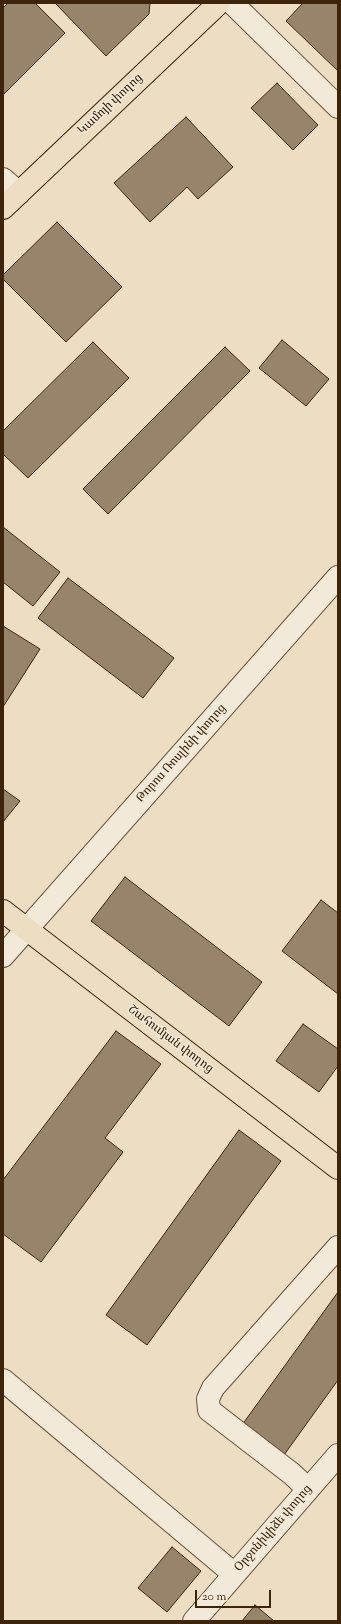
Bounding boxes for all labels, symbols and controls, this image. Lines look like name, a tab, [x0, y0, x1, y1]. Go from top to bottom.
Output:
street label: Կամոյի փողոց	[76, 72, 146, 138]
street label: Թորոս Ռոսլինի փողոց	[134, 702, 230, 806]
street label: Շահումյան փողոց	[124, 1003, 216, 1077]
street label: Օրջոնիկիձե փողոց	[232, 1483, 316, 1575]
scale bar	[197, 1582, 273, 1608]
text: 20 m	[202, 1588, 226, 1606]

